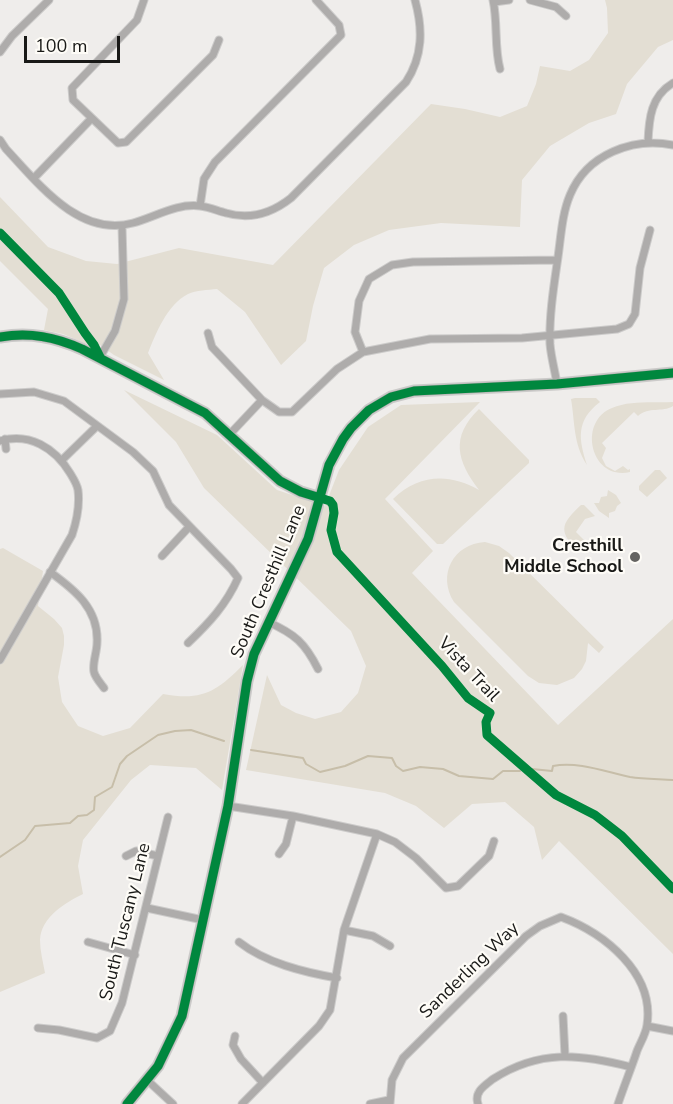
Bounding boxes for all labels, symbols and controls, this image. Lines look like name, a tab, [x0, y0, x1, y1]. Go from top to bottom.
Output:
scale bar	[27, 24, 123, 62]
text: 100 m	[35, 34, 87, 58]
street label: South Cresthill Lane	[227, 502, 311, 662]
place label: Cresthill Middle School	[504, 536, 623, 578]
marker: Cresthill Middle School	[628, 550, 642, 564]
street label: Vista Trail	[433, 633, 503, 707]
street label: South Tuscany Lane	[96, 841, 156, 1003]
street label: Sanderling Way	[416, 918, 524, 1024]

